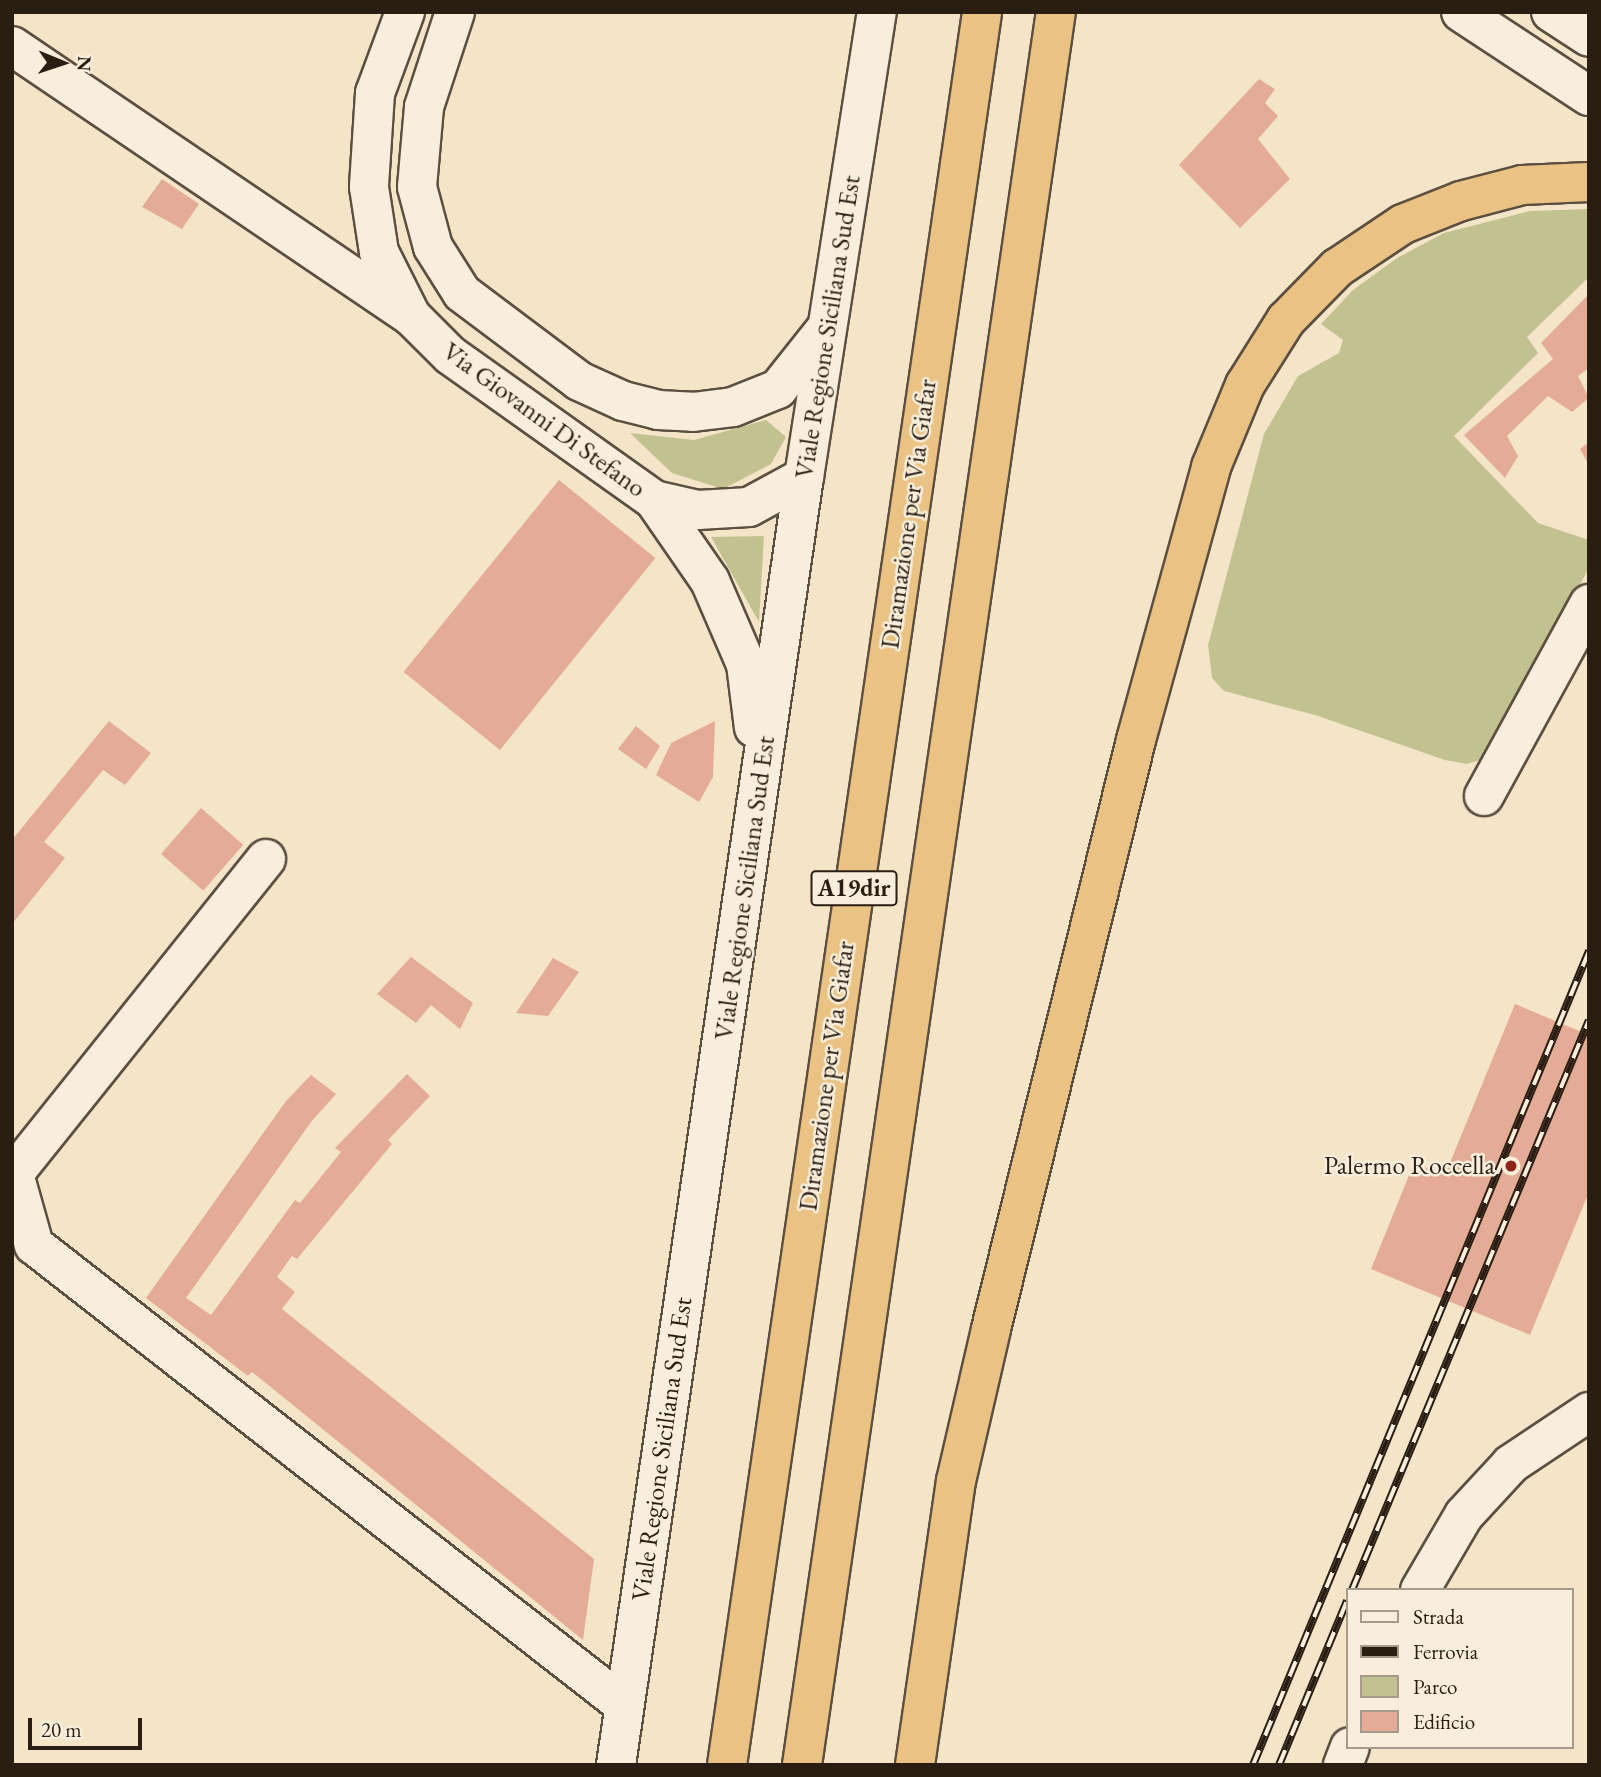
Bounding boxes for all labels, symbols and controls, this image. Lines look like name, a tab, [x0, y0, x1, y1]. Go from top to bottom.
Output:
north arrow	[28, 28, 98, 98]
text: N	[72, 56, 97, 72]
street label: Viale Regione Siciliana Sud Est	[789, 173, 867, 481]
street label: Via Giovanni Di Stefano	[436, 336, 652, 504]
street label: Diramazione per Via Giafar	[875, 377, 943, 651]
street label: Viale Regione Siciliana Sud Est	[708, 734, 782, 1042]
road number: A19dir	[810, 868, 898, 908]
street label: Diramazione per Via Giafar	[793, 939, 861, 1213]
place label: Palermo Roccella	[1324, 1150, 1495, 1182]
marker: Palermo Roccella	[1501, 1156, 1521, 1176]
street label: Viale Regione Siciliana Sud Est	[625, 1295, 699, 1603]
legend	[1346, 1588, 1573, 1749]
text: Strada	[1413, 1603, 1464, 1630]
text: Ferrovia	[1413, 1638, 1478, 1665]
text: Parco	[1413, 1673, 1457, 1700]
scale bar	[32, 1704, 145, 1748]
text: Edificio	[1413, 1708, 1475, 1735]
text: 20 m	[41, 1716, 82, 1743]

